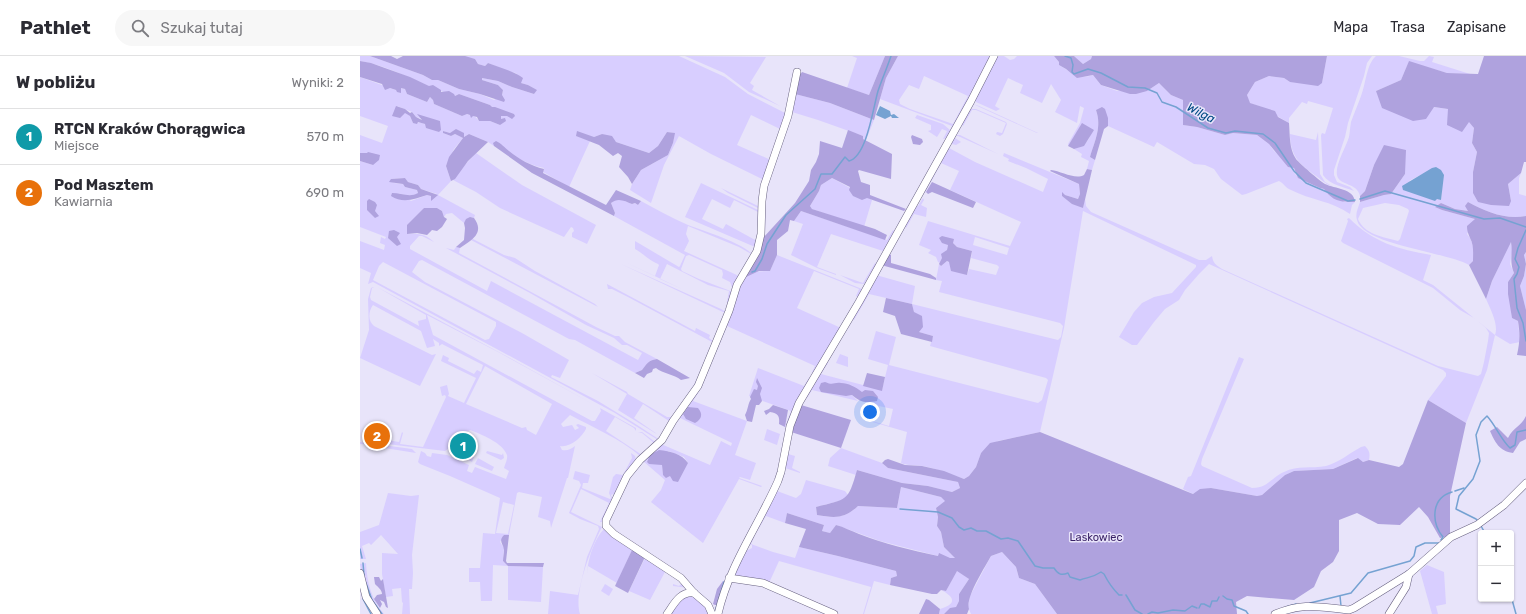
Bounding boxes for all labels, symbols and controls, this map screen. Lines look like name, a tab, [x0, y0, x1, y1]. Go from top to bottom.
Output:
search box	[115, 10, 395, 46]
text: Pathlet	[20, 16, 91, 39]
icon: search	[129, 17, 151, 39]
text: Szukaj tutaj	[161, 19, 243, 37]
text: Mapa	[1333, 19, 1368, 36]
text: Trasa	[1390, 19, 1425, 36]
text: Zapisane	[1447, 19, 1506, 36]
text: W pobliżu	[16, 72, 95, 92]
text: Wyniki: 2	[291, 75, 344, 90]
water label: Wilga	[1185, 100, 1217, 126]
text: RTCN Kraków Chorągwica	[54, 120, 245, 138]
text: 1	[26, 129, 32, 144]
text: 570 m	[307, 129, 344, 144]
text: Miejsce	[54, 138, 99, 153]
text: Pod Masztem	[54, 176, 153, 194]
text: 2	[25, 185, 33, 200]
text: 690 m	[305, 185, 344, 200]
text: Kawiarnia	[54, 194, 113, 209]
your location	[860, 402, 880, 422]
pin: 2	[364, 421, 390, 451]
pin: 1	[450, 431, 476, 461]
map controls	[1478, 530, 1514, 602]
button: +	[1478, 530, 1514, 566]
park label: Laskowiec	[1069, 531, 1123, 544]
button: −	[1478, 566, 1514, 602]

